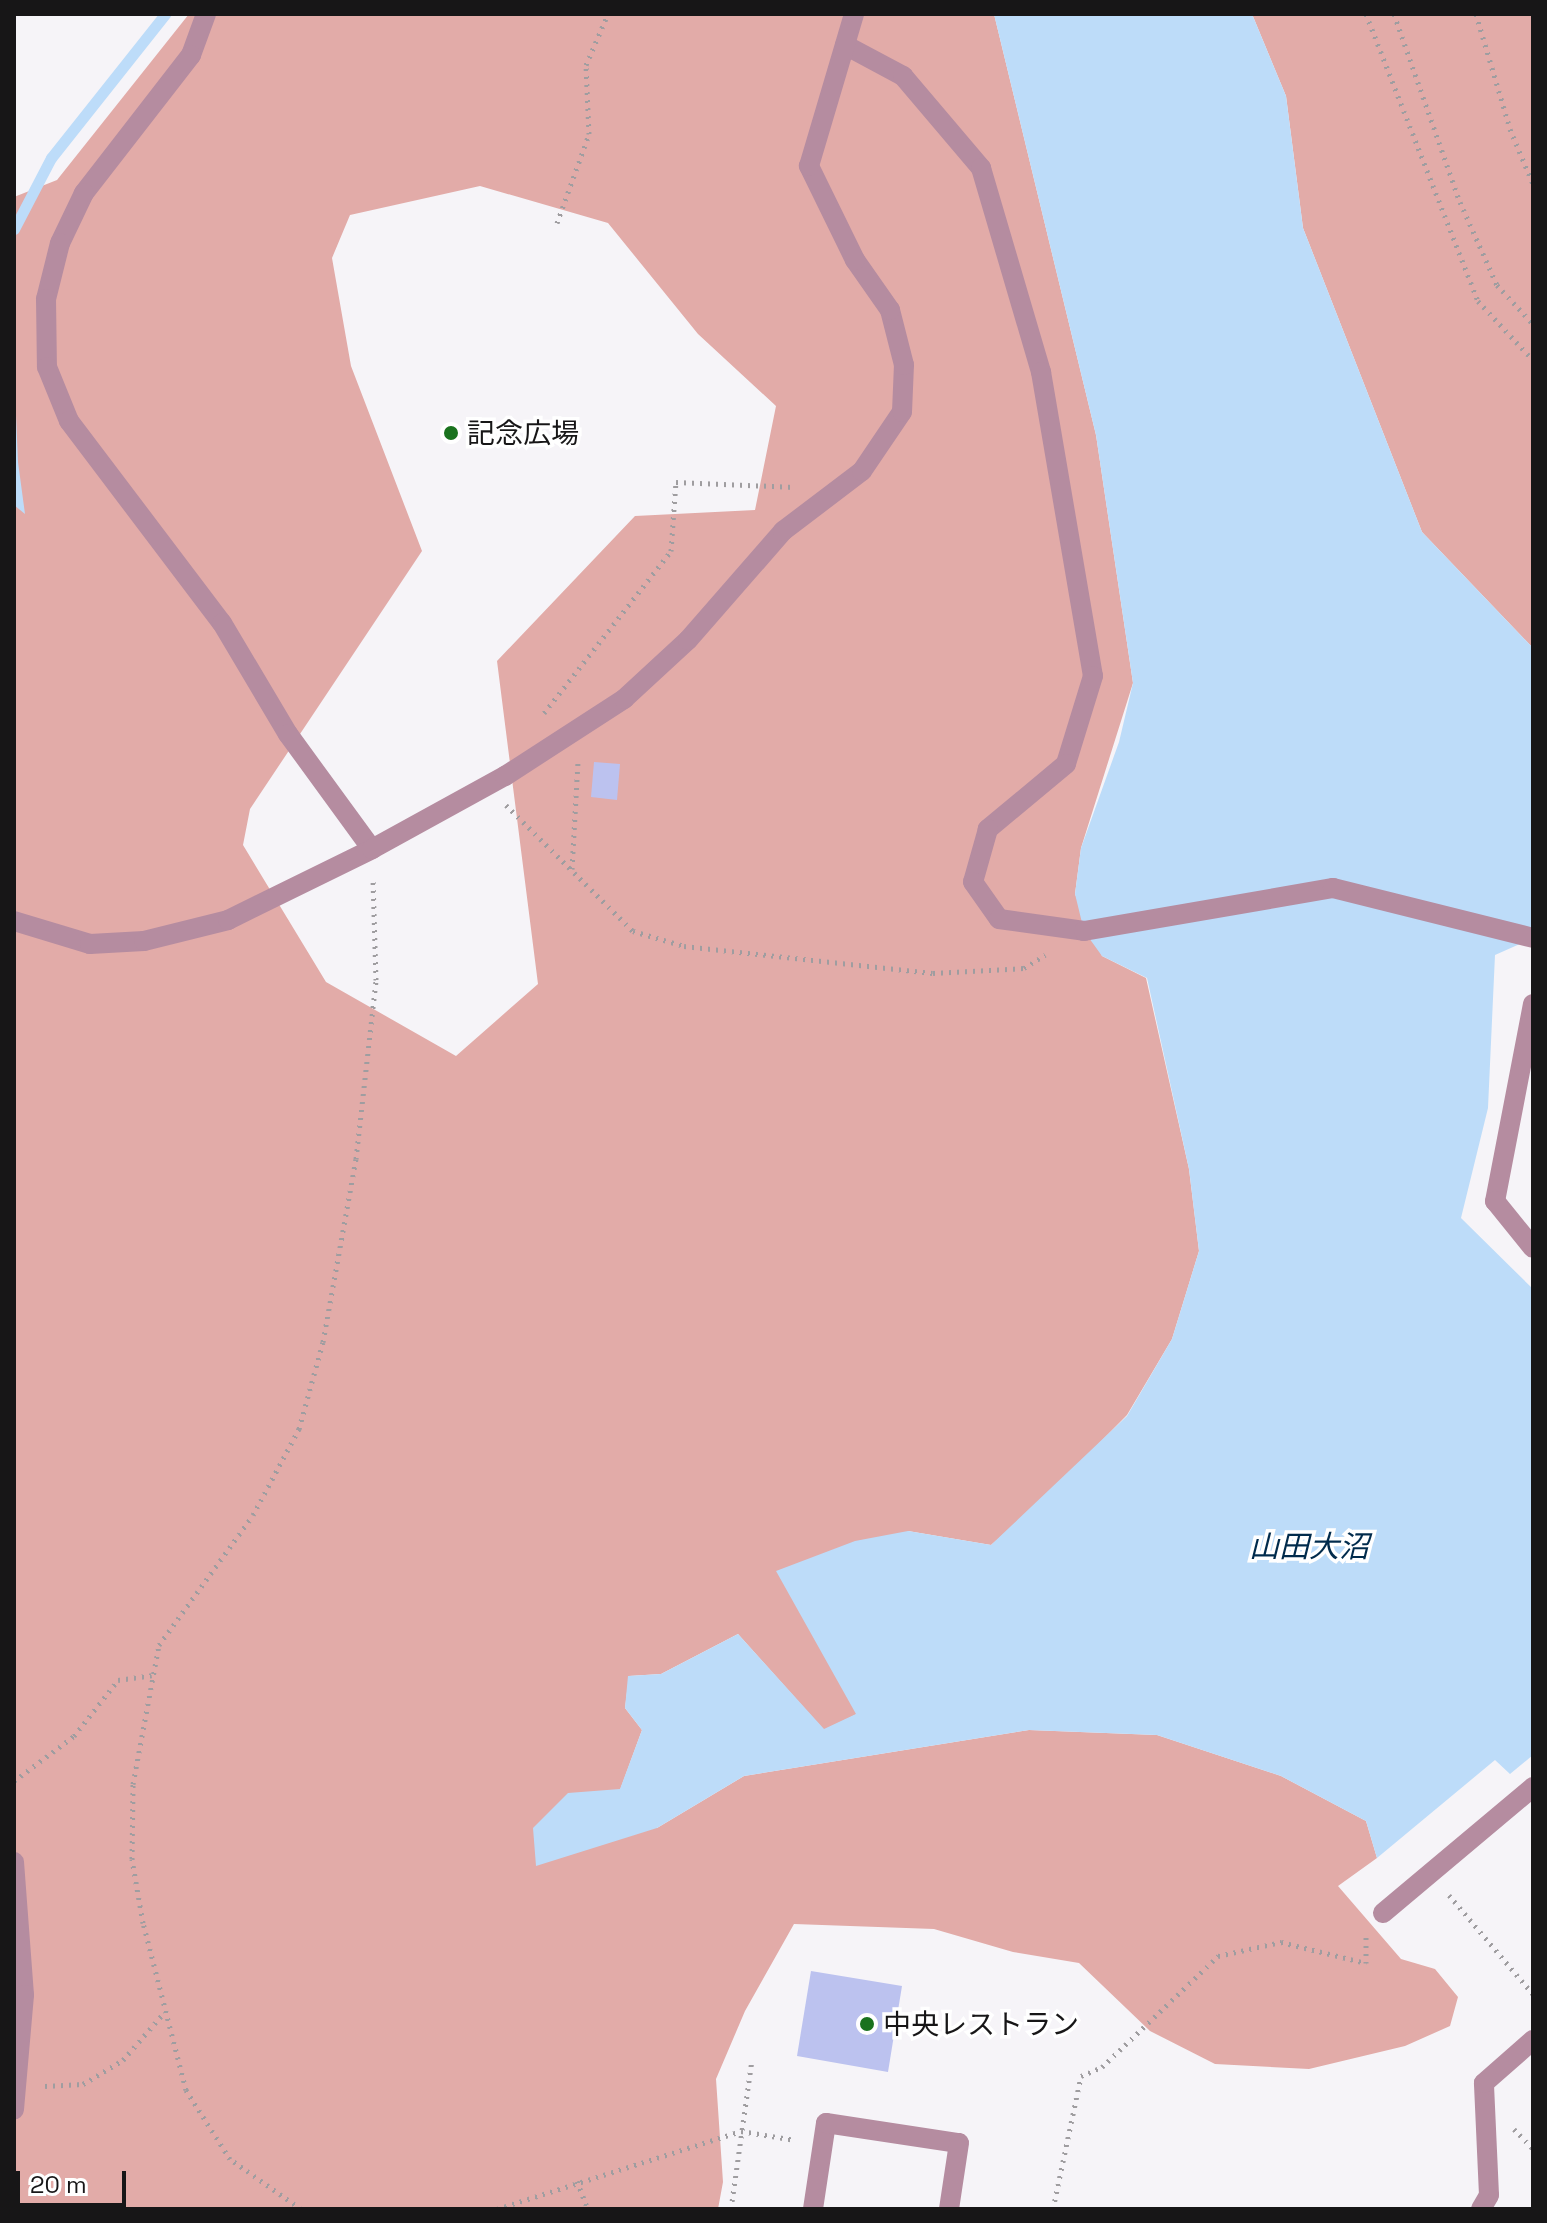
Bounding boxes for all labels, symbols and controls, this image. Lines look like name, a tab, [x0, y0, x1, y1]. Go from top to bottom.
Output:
place label: 記念広場	[467, 416, 579, 450]
marker: 記念広場	[442, 424, 460, 442]
water label: 山田大沼	[1249, 1529, 1369, 1565]
place label: 中央レストラン	[883, 2007, 1079, 2041]
marker: 中央レストラン	[858, 2015, 876, 2033]
scale bar	[20, 2155, 130, 2205]
text: 20 m	[30, 2169, 87, 2200]

